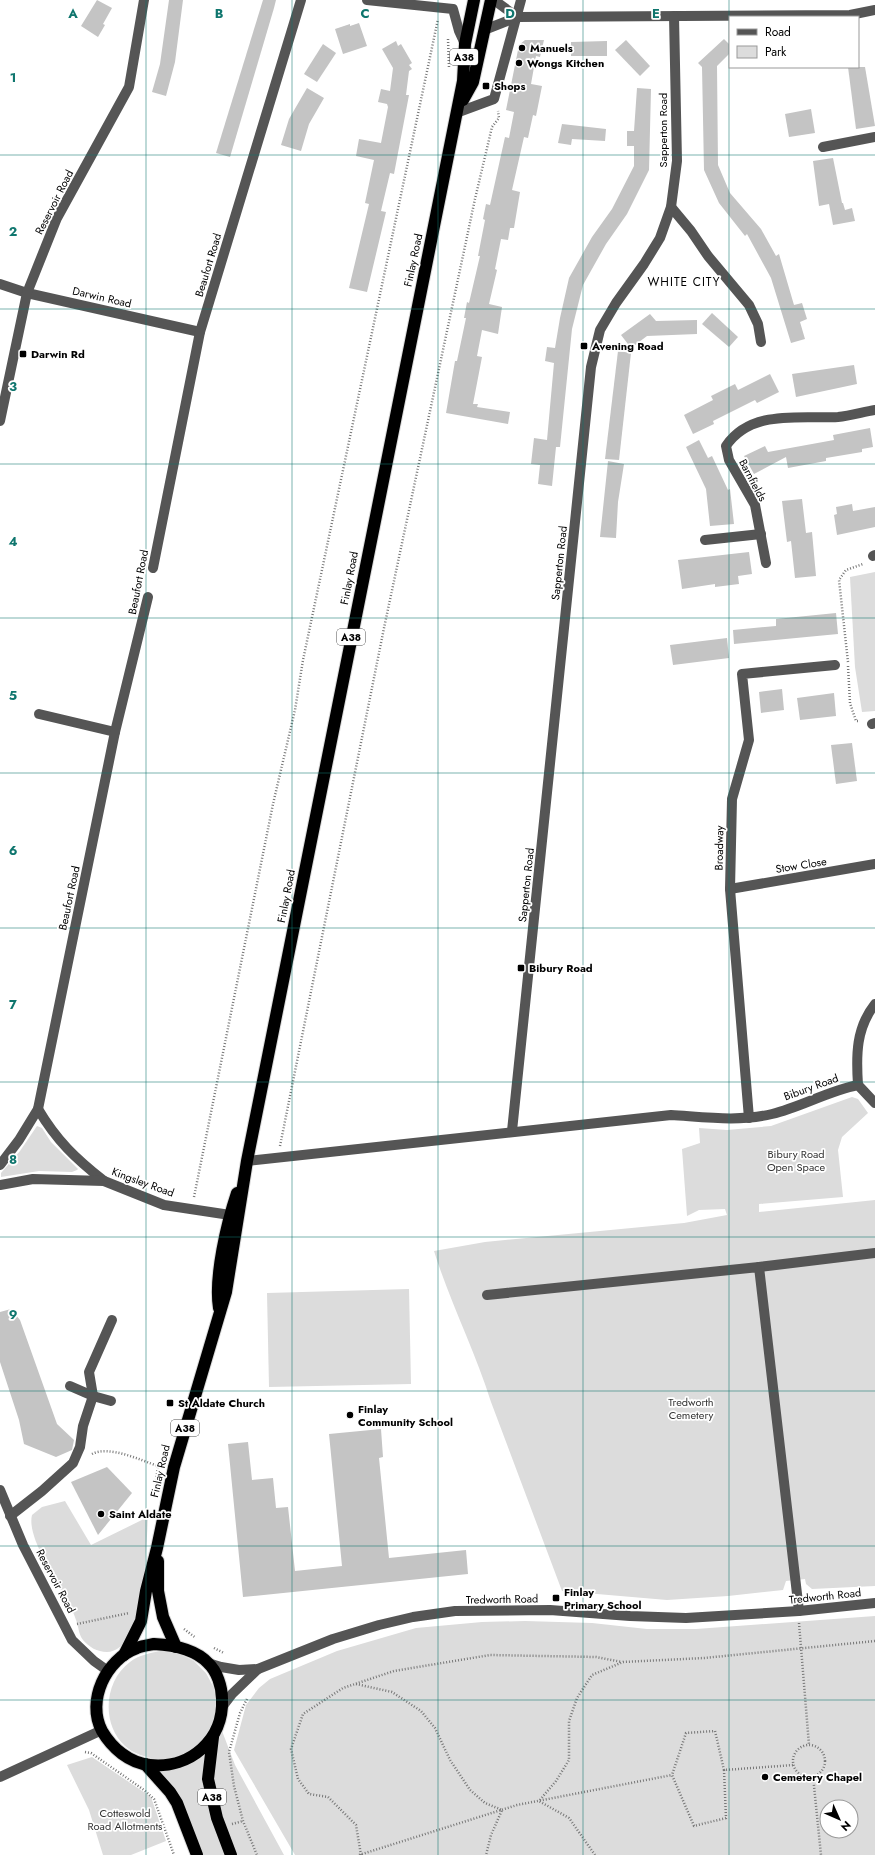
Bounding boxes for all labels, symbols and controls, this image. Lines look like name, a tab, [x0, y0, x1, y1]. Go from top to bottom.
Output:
text: A	[67, 4, 78, 23]
text: B	[215, 4, 224, 23]
text: C	[360, 4, 370, 23]
text: D	[505, 4, 515, 23]
text: E	[652, 4, 660, 23]
legend	[729, 16, 859, 68]
text: Road	[765, 23, 791, 41]
place label: Manuels	[530, 40, 573, 56]
marker: Manuels	[517, 43, 527, 53]
text: Park	[765, 43, 787, 61]
road number: A38	[450, 49, 478, 65]
place label: Wongs Kitchen	[527, 55, 604, 71]
marker: Wongs Kitchen	[514, 58, 524, 68]
text: 1	[10, 68, 16, 87]
place label: Shops	[494, 78, 525, 94]
marker: Shops	[481, 81, 491, 91]
street label: Sapperton Road	[655, 93, 671, 167]
street label: Reservoir Road	[31, 167, 77, 237]
text: 2	[9, 222, 17, 241]
street label: Beaufort Road	[191, 231, 225, 299]
street label: Finlay Road	[400, 232, 426, 288]
district label: WHITE CITY	[647, 273, 721, 291]
street label: Darwin Road	[71, 282, 133, 312]
place label: Avening Road	[591, 338, 664, 354]
marker: Avening Road	[579, 341, 589, 351]
place label: Darwin Rd	[31, 346, 85, 362]
marker: Darwin Rd	[18, 349, 28, 359]
text: 3	[9, 377, 17, 396]
street label: Barnfields	[735, 456, 771, 505]
street label: Sapperton Road	[547, 525, 571, 601]
text: 4	[8, 532, 18, 551]
street label: Beaufort Road	[124, 548, 152, 616]
street label: Finlay Road	[336, 550, 362, 606]
road number: A38	[337, 629, 365, 645]
text: 5	[9, 686, 17, 705]
street label: Broadway	[711, 825, 727, 871]
text: 6	[9, 841, 18, 860]
street label: Sapperton Road	[514, 847, 538, 923]
street label: Stow Close	[774, 853, 828, 877]
street label: Beaufort Road	[54, 864, 84, 932]
street label: Finlay Road	[273, 868, 299, 924]
place label: Bibury Road	[529, 960, 593, 976]
marker: Bibury Road	[516, 963, 526, 973]
text: 7	[9, 995, 17, 1014]
street label: Bibury Road	[781, 1070, 841, 1104]
park label: Bibury Road Open Space	[767, 1146, 825, 1175]
text: 8	[9, 1150, 17, 1169]
street label: Kingsley Road	[110, 1163, 176, 1201]
text: 9	[9, 1305, 18, 1324]
park label: Tredworth Cemetery	[668, 1394, 714, 1423]
place label: St Aldate Church	[178, 1395, 265, 1411]
marker: St Aldate Church	[165, 1398, 175, 1408]
place label: Finlay Community School	[358, 1401, 453, 1430]
marker: Finlay Community School	[345, 1410, 355, 1420]
road number: A38	[171, 1420, 199, 1436]
street label: Finlay Road	[146, 1443, 174, 1499]
place label: Saint Aldate	[109, 1506, 172, 1522]
marker: Saint Aldate	[96, 1509, 106, 1519]
street label: Reservoir Road	[32, 1546, 80, 1616]
place label: Finlay Primary School	[564, 1584, 642, 1613]
street label: Tredworth Road	[788, 1584, 862, 1608]
street label: Tredworth Road	[466, 1590, 538, 1608]
marker: Finlay Primary School	[551, 1593, 561, 1603]
place label: Cemetery Chapel	[773, 1769, 862, 1785]
marker: Cemetery Chapel	[760, 1772, 770, 1782]
road number: A38	[198, 1789, 226, 1805]
north arrow	[819, 1799, 859, 1839]
park label: Cotteswold Road Allotments	[87, 1805, 163, 1834]
text: N	[837, 1817, 855, 1835]

